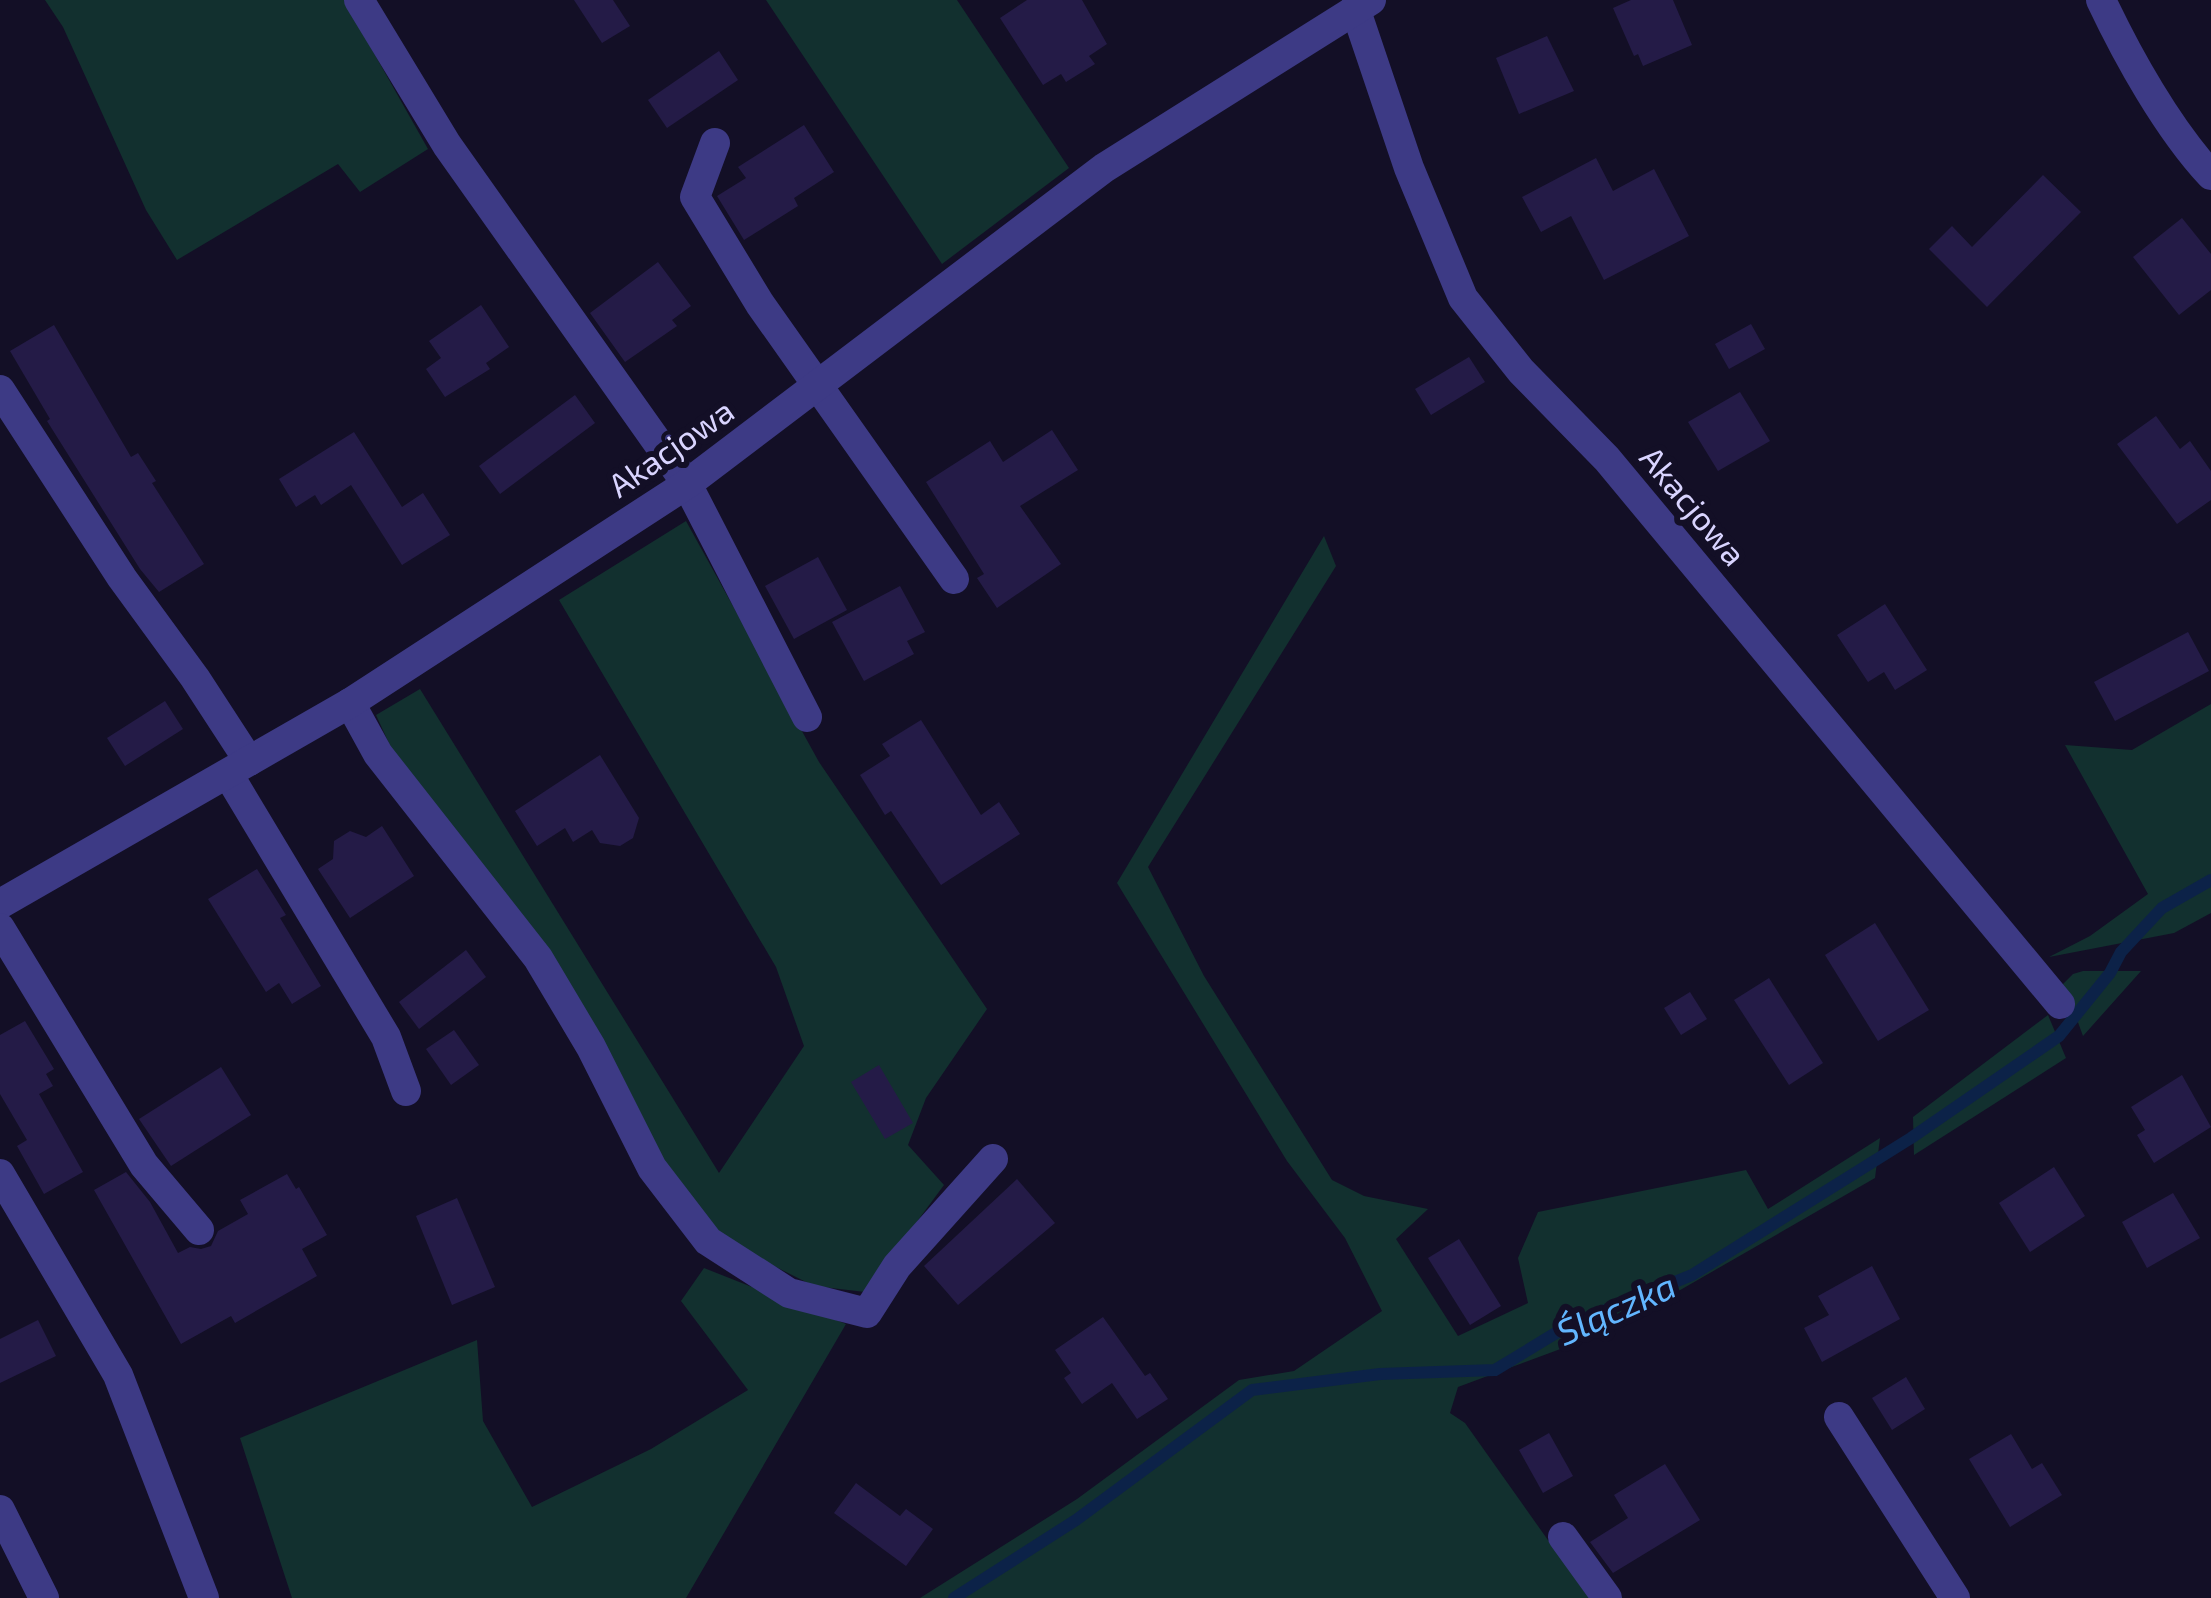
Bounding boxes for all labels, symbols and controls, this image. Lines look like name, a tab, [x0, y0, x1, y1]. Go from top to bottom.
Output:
street label: Akacjowa	[600, 390, 741, 505]
street label: Akacjowa	[1632, 437, 1755, 573]
water label: Ślączka	[1549, 1262, 1682, 1353]

